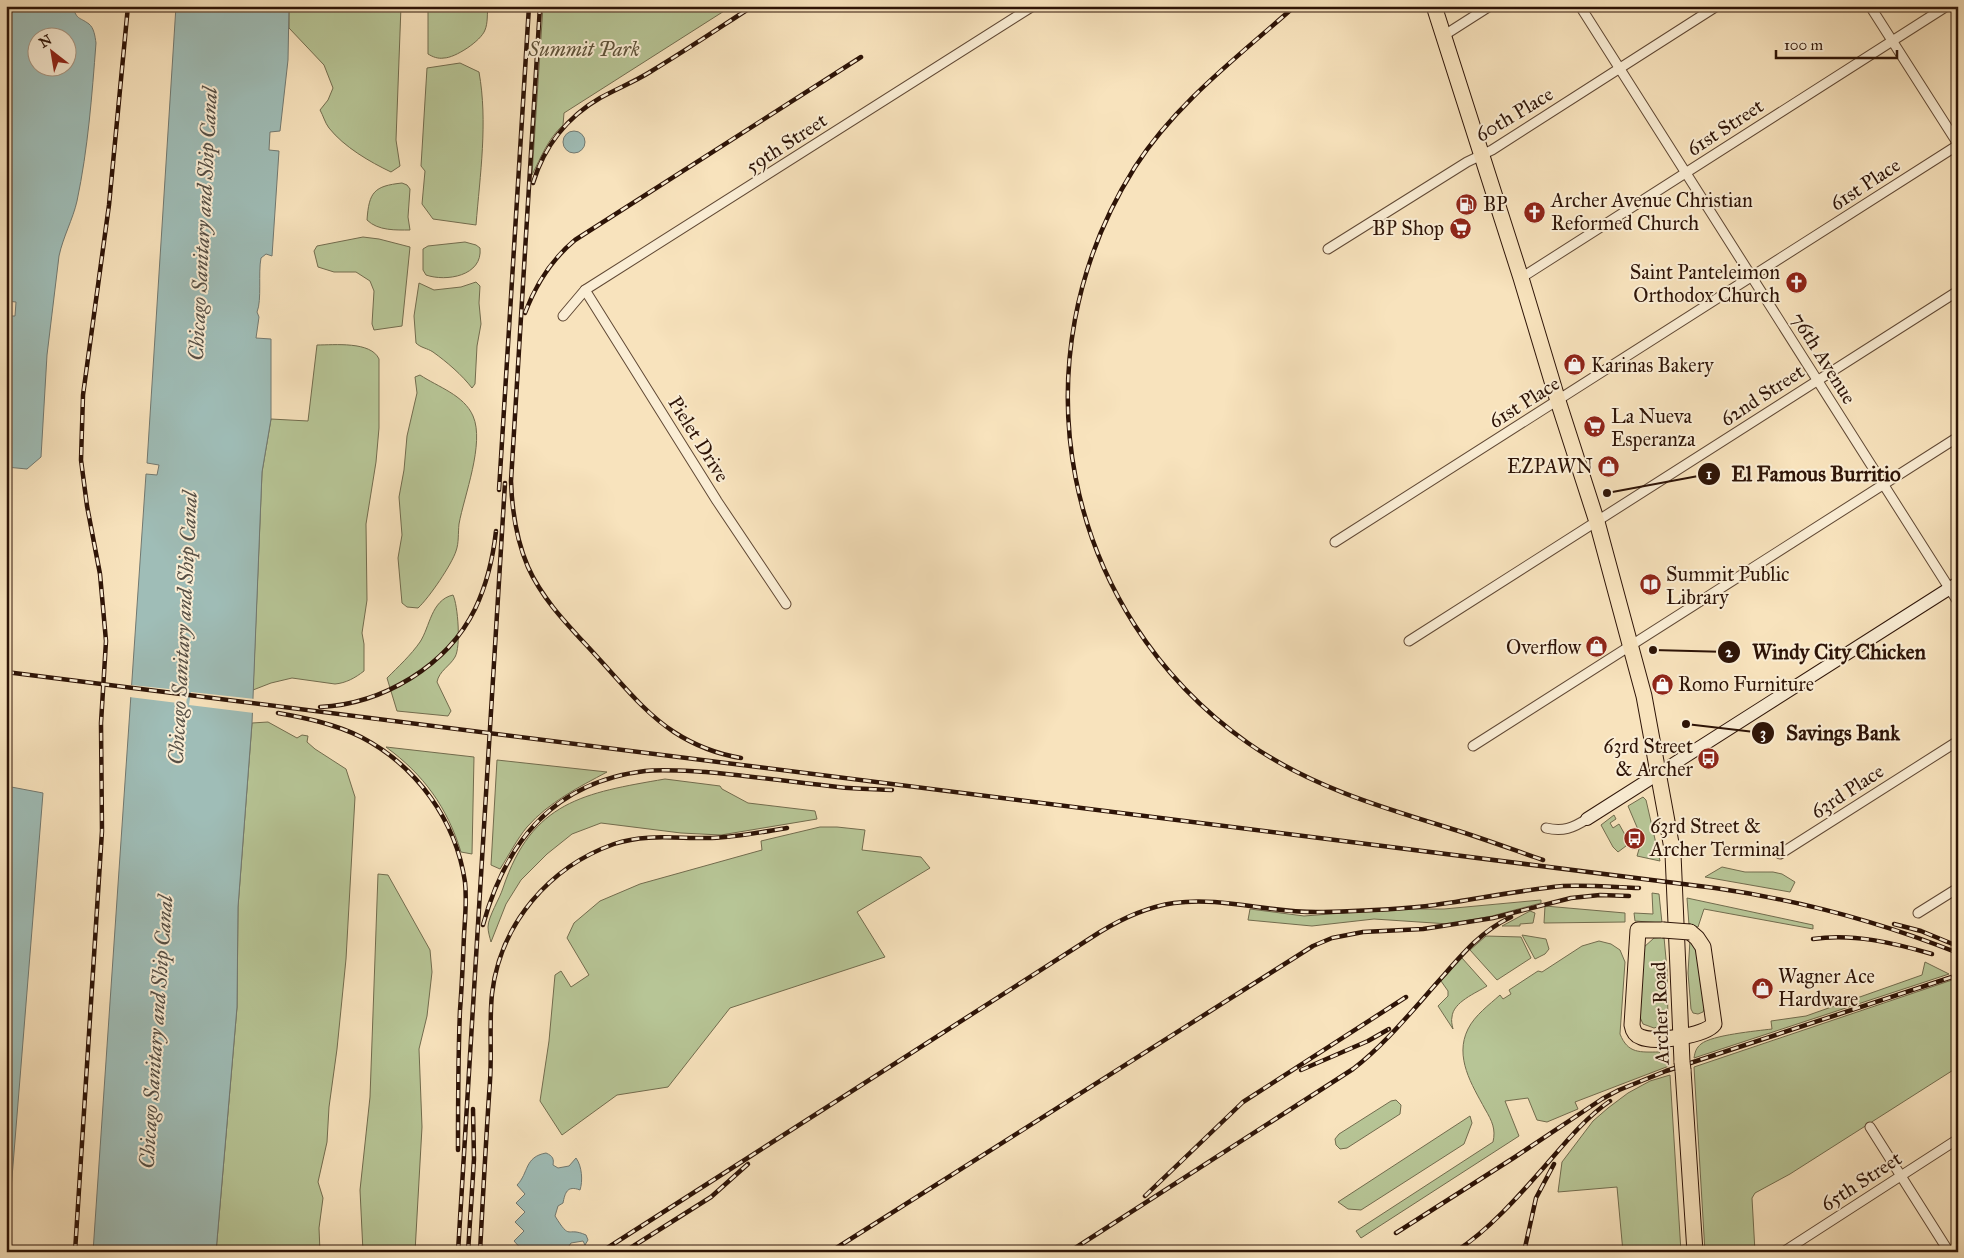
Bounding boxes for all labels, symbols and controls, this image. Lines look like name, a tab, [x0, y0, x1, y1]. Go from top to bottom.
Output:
north arrow	[28, 28, 78, 78]
scale bar	[1776, 28, 1898, 60]
text: N	[36, 31, 55, 52]
text: 100 m	[1784, 36, 1824, 54]
park label: Summit Park	[527, 37, 640, 61]
street label: 60th Place	[1471, 81, 1557, 147]
water label: Chicago Sanitary and Ship Canal	[183, 84, 223, 361]
street label: 61st Street	[1682, 93, 1768, 161]
street label: 59th Street	[741, 108, 831, 178]
street label: 61st Place	[1825, 152, 1905, 216]
place label: Archer Avenue Christian Reformed Church	[1550, 188, 1753, 235]
fuel station icon: BP	[1455, 192, 1479, 216]
place label: BP	[1483, 192, 1508, 216]
church icon: Archer Avenue Christian Reformed Church	[1523, 200, 1547, 224]
place label: BP Shop	[1372, 216, 1444, 240]
supermarket icon: BP Shop	[1448, 216, 1472, 240]
place label: Saint Panteleimon Orthodox Church	[1630, 260, 1780, 307]
church icon: Saint Panteleimon Orthodox Church	[1784, 271, 1808, 295]
street label: 76th Avenue	[1786, 308, 1862, 408]
shop icon: Karinas Bakery	[1563, 353, 1587, 377]
place label: Karinas Bakery	[1591, 353, 1714, 377]
street label: 62nd Street	[1716, 359, 1808, 431]
street label: 61st Place	[1484, 371, 1564, 433]
street label: Pielet Drive	[663, 392, 735, 486]
place label: La Nueva Esperanza	[1611, 404, 1696, 451]
supermarket icon: La Nueva Esperanza	[1583, 415, 1607, 439]
place label: EZPAWN	[1507, 454, 1593, 478]
shop icon: EZPAWN	[1597, 454, 1621, 478]
callout: El Famous Burritio	[1696, 456, 1910, 492]
text: El Famous Burritio	[1731, 461, 1901, 487]
text: 1	[1706, 465, 1712, 483]
water label: Chicago Sanitary and Ship Canal	[163, 488, 203, 765]
place label: Summit Public Library	[1666, 562, 1790, 609]
library icon: Summit Public Library	[1638, 573, 1662, 597]
callout: Windy City Chicken	[1717, 634, 1936, 670]
place label: Overflow	[1506, 635, 1582, 659]
shop icon: Overflow	[1585, 635, 1609, 659]
text: Windy City Chicken	[1752, 639, 1927, 665]
text: 2	[1725, 643, 1733, 661]
shop icon: Romo Furniture	[1650, 672, 1674, 696]
place label: Romo Furniture	[1678, 672, 1814, 696]
callout: Savings Bank	[1751, 715, 1910, 751]
text: Savings Bank	[1786, 720, 1901, 746]
text: 3	[1760, 724, 1766, 743]
place label: 63rd Street & Archer	[1603, 734, 1693, 781]
bus stop icon: 63rd Street & Archer	[1697, 746, 1721, 770]
street label: 63rd Place	[1806, 759, 1888, 823]
place label: 63rd Street & Archer Terminal	[1649, 814, 1786, 861]
bus stop icon: 63rd Street & Archer Terminal	[1622, 826, 1646, 850]
water label: Chicago Sanitary and Ship Canal	[133, 892, 179, 1169]
street label: Archer Road	[1646, 961, 1674, 1066]
place label: Wagner Ace Hardware	[1778, 964, 1875, 1011]
shop icon: Wagner Ace Hardware	[1750, 976, 1774, 1000]
street label: 65th Street	[1816, 1146, 1906, 1216]

